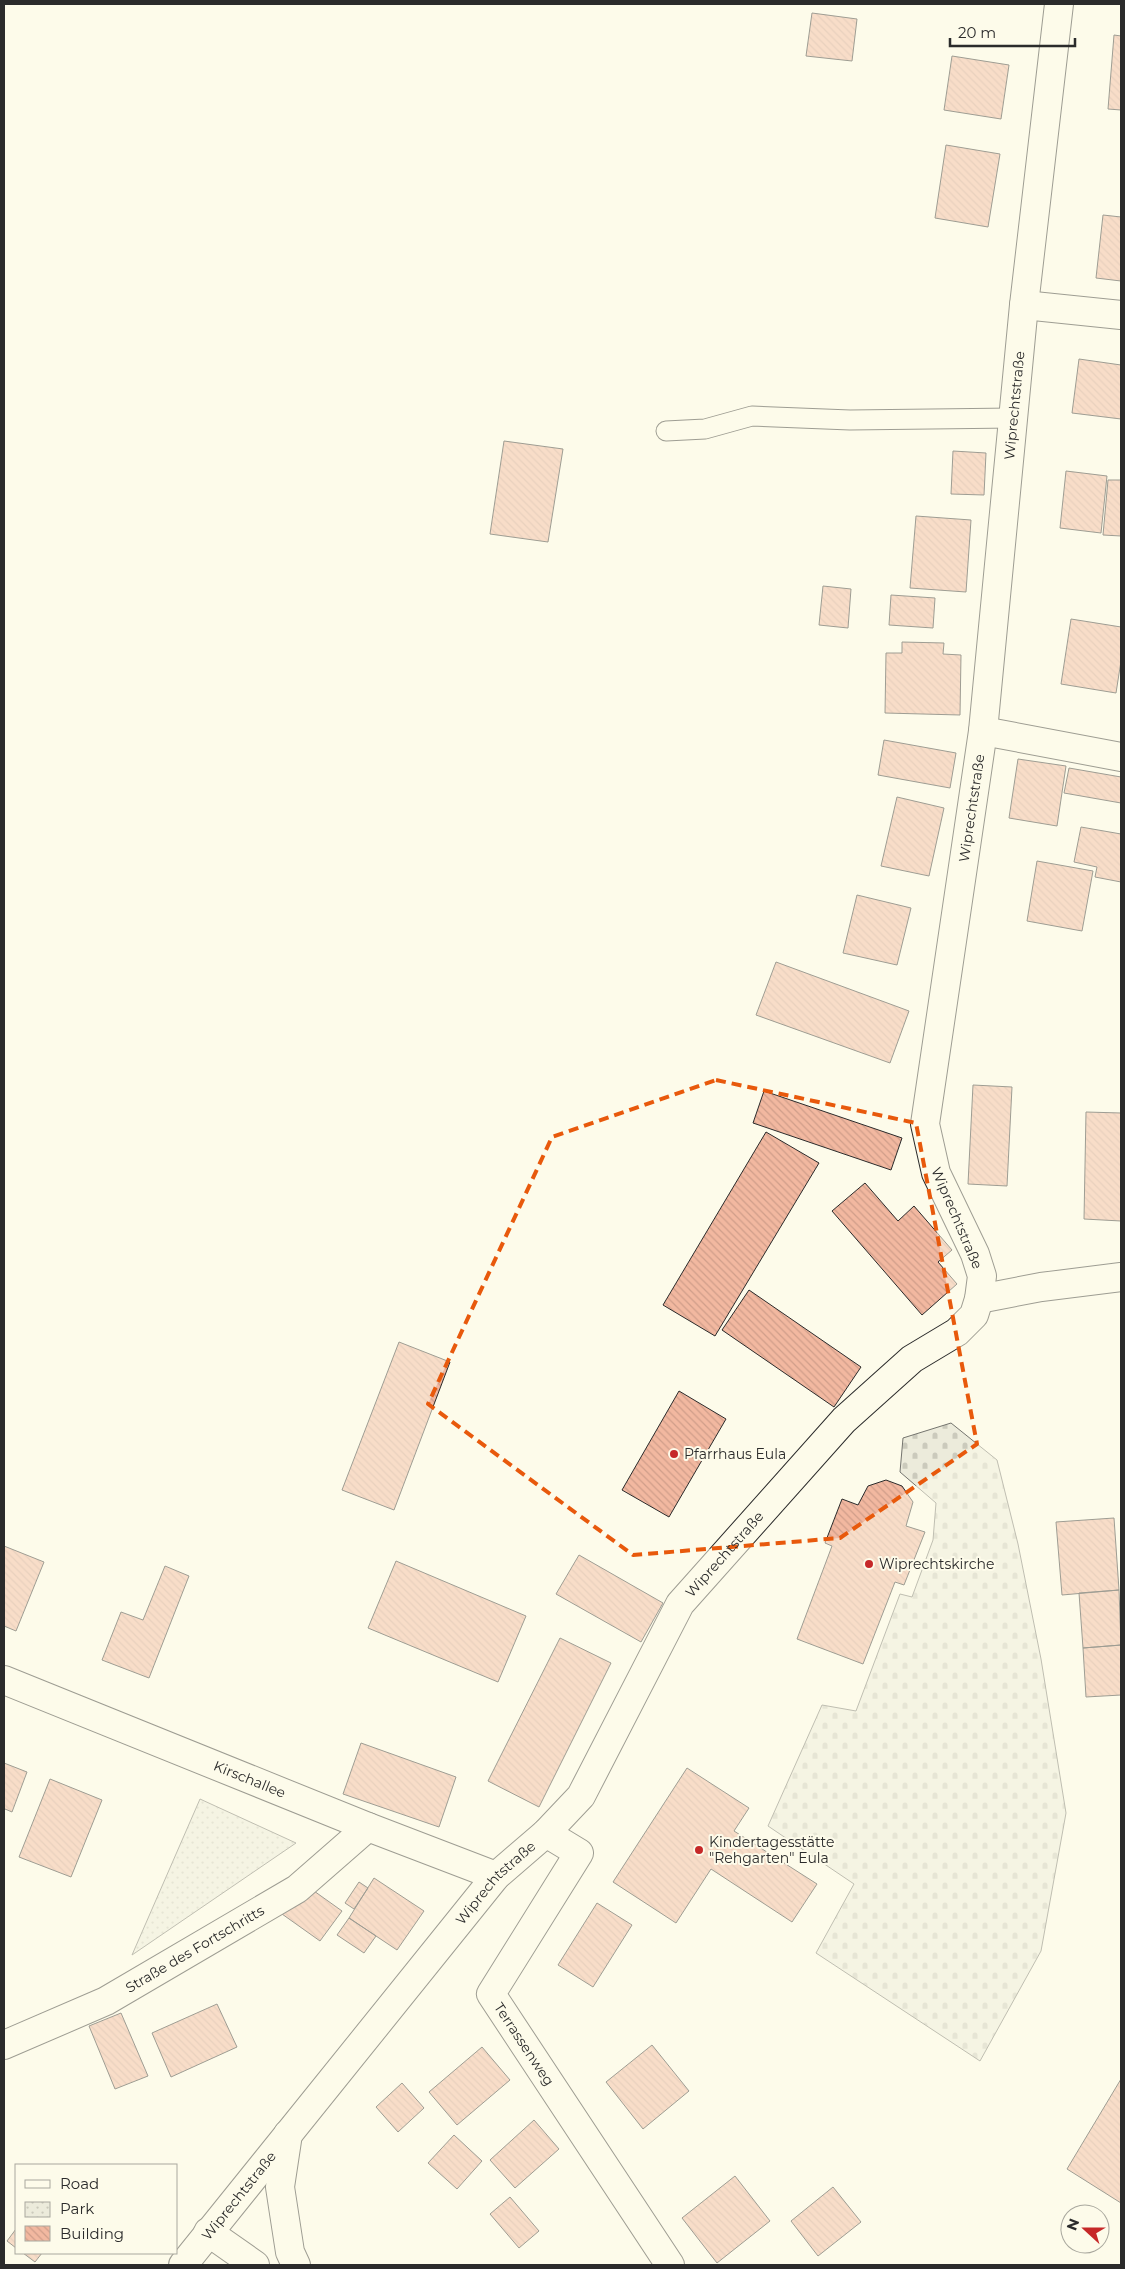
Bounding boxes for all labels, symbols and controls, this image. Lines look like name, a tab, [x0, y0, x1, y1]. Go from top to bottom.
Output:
scale bar	[950, 15, 1075, 47]
text: 20 m	[958, 23, 996, 42]
street label: Wiprechtstraße	[1000, 350, 1029, 461]
street label: Wiprechtstraße	[955, 753, 988, 863]
street label: Wiprechtstraße	[927, 1164, 987, 1272]
place label: Pfarrhaus Eula	[684, 1445, 786, 1463]
marker: Pfarrhaus Eula	[668, 1448, 680, 1460]
street label: Wiprechtstraße	[681, 1507, 767, 1601]
place label: Wiprechtskirche	[879, 1555, 994, 1573]
marker: Wiprechtskirche	[863, 1558, 875, 1570]
street label: Kirschallee	[211, 1757, 288, 1802]
place label: Kindertagesstätte "Rehgarten" Eula	[709, 1833, 834, 1867]
street label: Wiprechtstraße	[451, 1837, 539, 1928]
marker: Kindertagesstätte "Rehgarten" Eula	[693, 1844, 705, 1856]
street label: Straße des Fortschritts	[122, 1901, 268, 1997]
street label: Terrassenweg	[490, 1999, 558, 2089]
street label: Wiprechtstraße	[198, 2148, 280, 2244]
legend	[15, 2164, 178, 2254]
text: Road	[60, 2174, 99, 2193]
text: Park	[60, 2199, 94, 2218]
north arrow	[1060, 2204, 1110, 2254]
text: N	[1062, 2216, 1083, 2233]
text: Building	[60, 2224, 124, 2243]

